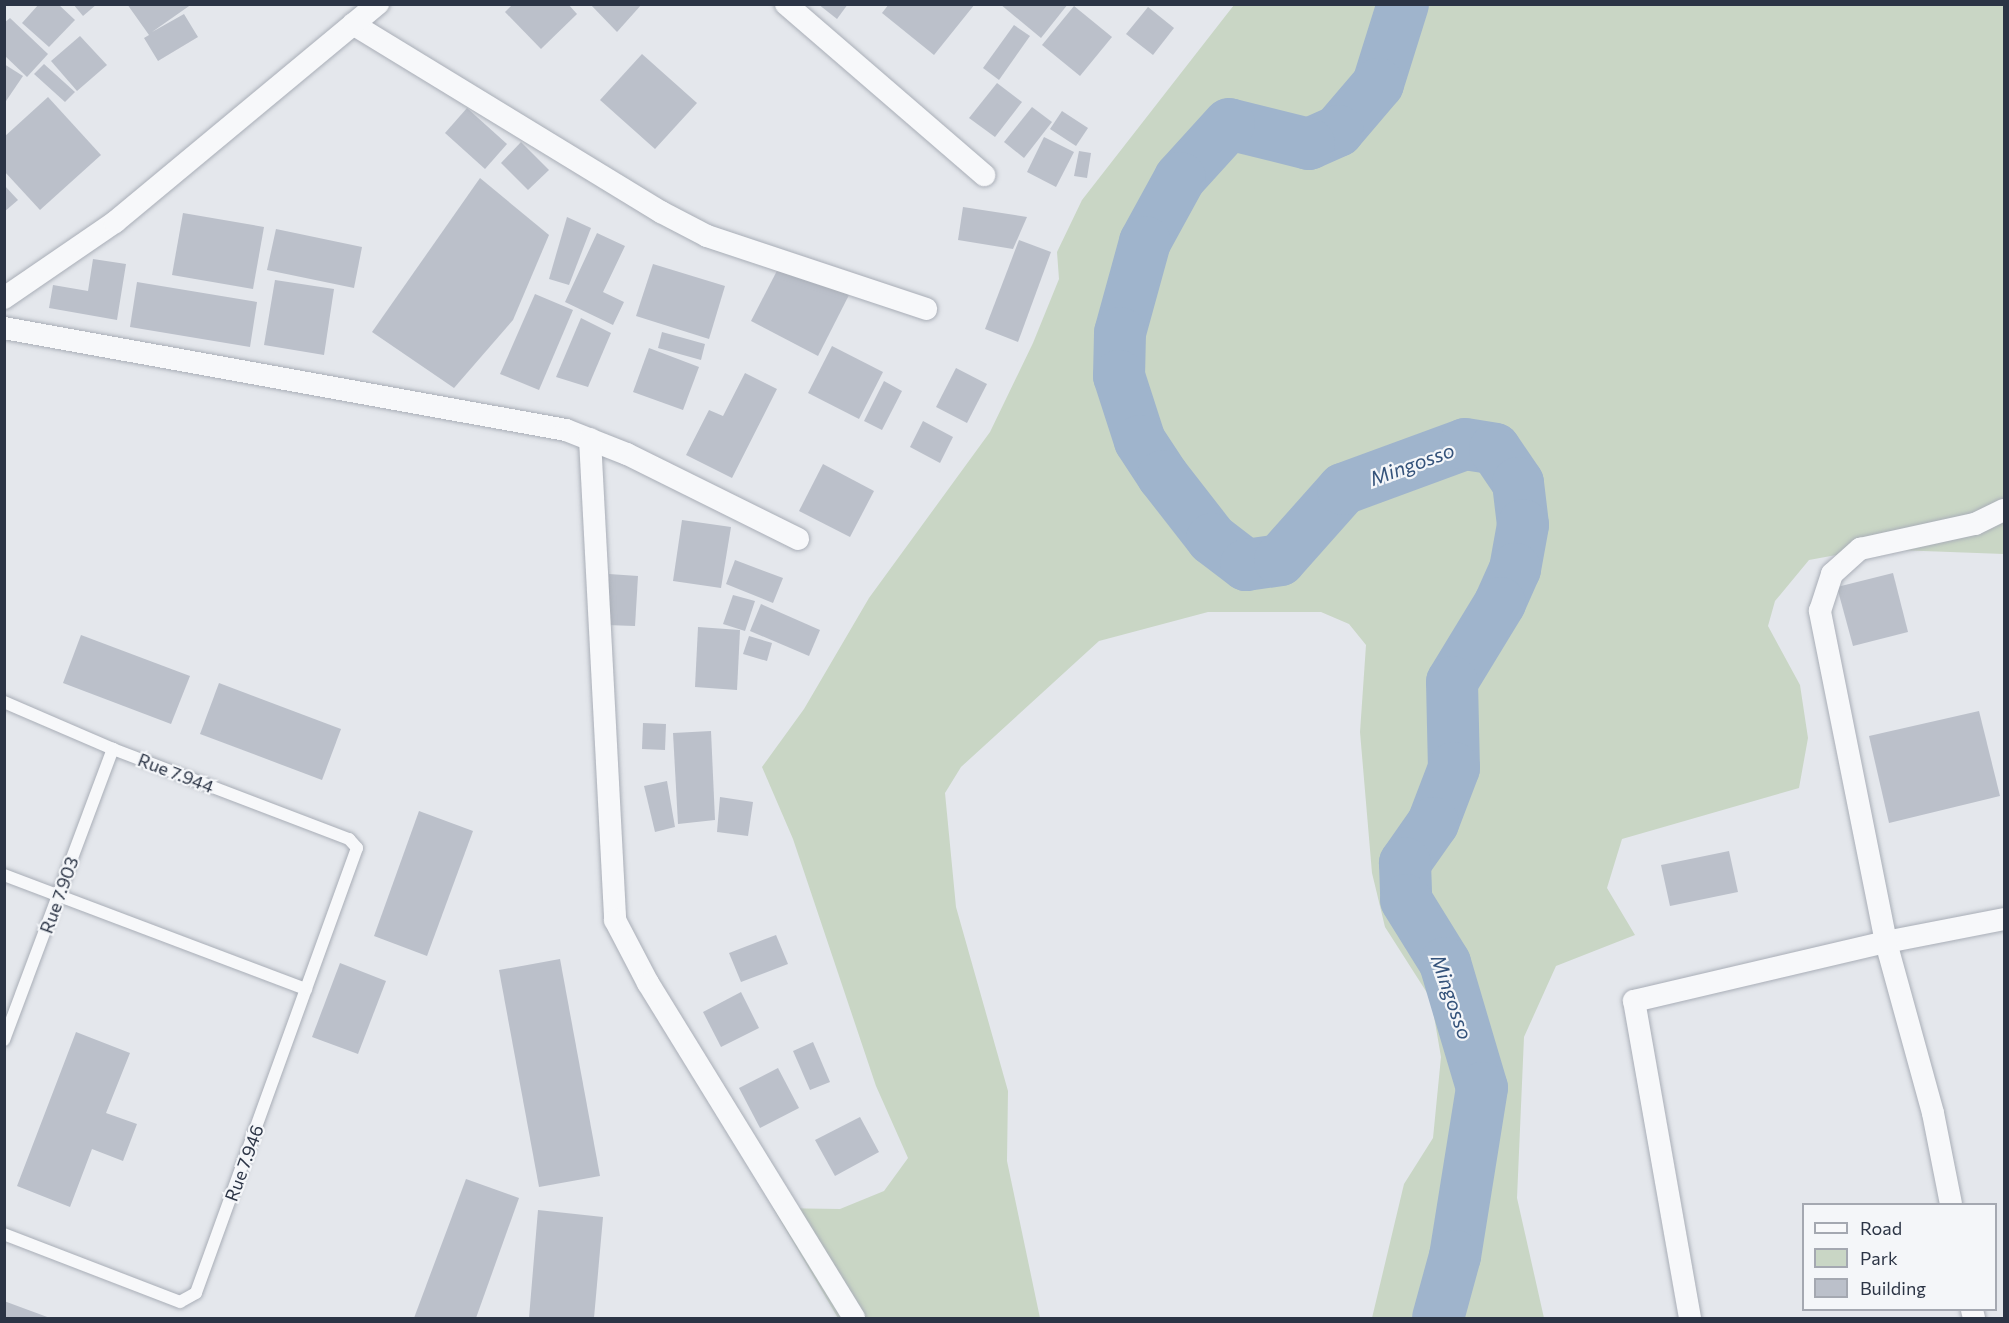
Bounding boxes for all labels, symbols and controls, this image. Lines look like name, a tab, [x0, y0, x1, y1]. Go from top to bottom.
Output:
water label: Mingosso	[1366, 438, 1458, 490]
street label: Rue 7.944	[135, 749, 217, 797]
street label: Rue 7.903	[35, 854, 83, 936]
water label: Mingosso	[1426, 951, 1478, 1043]
street label: Rue 7.946	[220, 1122, 268, 1204]
legend	[1802, 1203, 1997, 1311]
text: Road	[1860, 1217, 1902, 1239]
text: Park	[1860, 1247, 1898, 1269]
text: Building	[1860, 1277, 1926, 1299]

